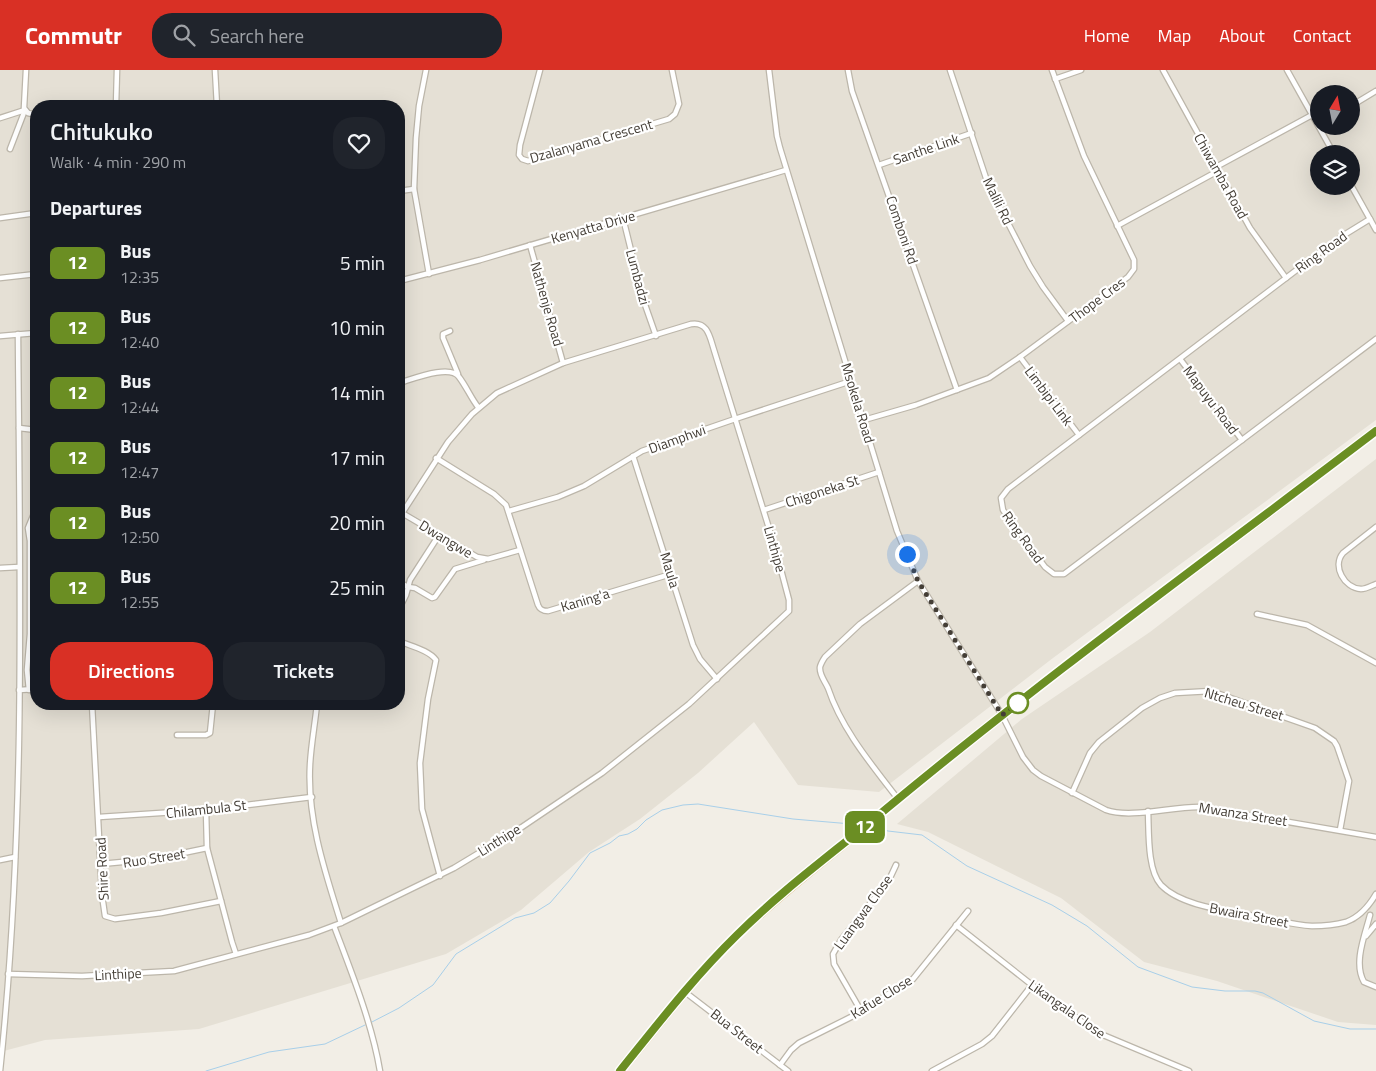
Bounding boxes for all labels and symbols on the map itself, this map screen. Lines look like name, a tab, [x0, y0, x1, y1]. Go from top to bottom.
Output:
north arrow	[1310, 85, 1360, 135]
street label: Dzalanyama Crescent	[527, 113, 655, 168]
street label: Santhe Link	[890, 127, 962, 170]
street label: Chiwamba Road	[1189, 129, 1254, 223]
street label: Malili Rd	[978, 174, 1019, 228]
street label: Comboni Rd	[881, 193, 924, 267]
street label: Kenyatta Drive	[548, 205, 637, 249]
street label: Ring Road	[1290, 226, 1351, 278]
street label: Lumbadzi	[621, 247, 656, 307]
street label: Nathenje Road	[525, 259, 570, 349]
street label: Thope Cres	[1064, 271, 1129, 328]
street label: Msokela Road	[836, 360, 881, 446]
street label: Mapuyu Road	[1179, 361, 1244, 438]
street label: Limbipi Link	[1020, 362, 1079, 430]
street label: Diamphwi	[645, 419, 708, 459]
street label: Chigoneka St	[782, 469, 862, 512]
street label: Ring Road	[997, 506, 1049, 567]
street label: Dwangwe	[416, 514, 477, 563]
street label: Linthipe	[759, 523, 792, 574]
your location	[895, 542, 920, 567]
street label: Maula	[655, 549, 686, 590]
street label: Kaning'a	[558, 582, 612, 617]
street label: Ntcheu Street	[1202, 682, 1286, 726]
unlabelled marker	[1007, 692, 1029, 714]
street label: Chilambula St	[165, 794, 247, 823]
street label: Mwanza Street	[1197, 796, 1289, 831]
line badge: 12	[842, 811, 888, 843]
street label: Linthipe	[473, 818, 524, 861]
street label: Shire Road	[89, 837, 114, 901]
street label: Ruo Street	[121, 842, 187, 873]
street label: Luangwa Close	[828, 870, 897, 954]
street label: Bwaira Street	[1208, 897, 1291, 932]
street label: Linthipe	[94, 962, 142, 985]
street label: Kafue Close	[846, 969, 916, 1024]
street label: Likangala Close	[1024, 974, 1110, 1043]
street label: Bua Street	[706, 1003, 768, 1058]

